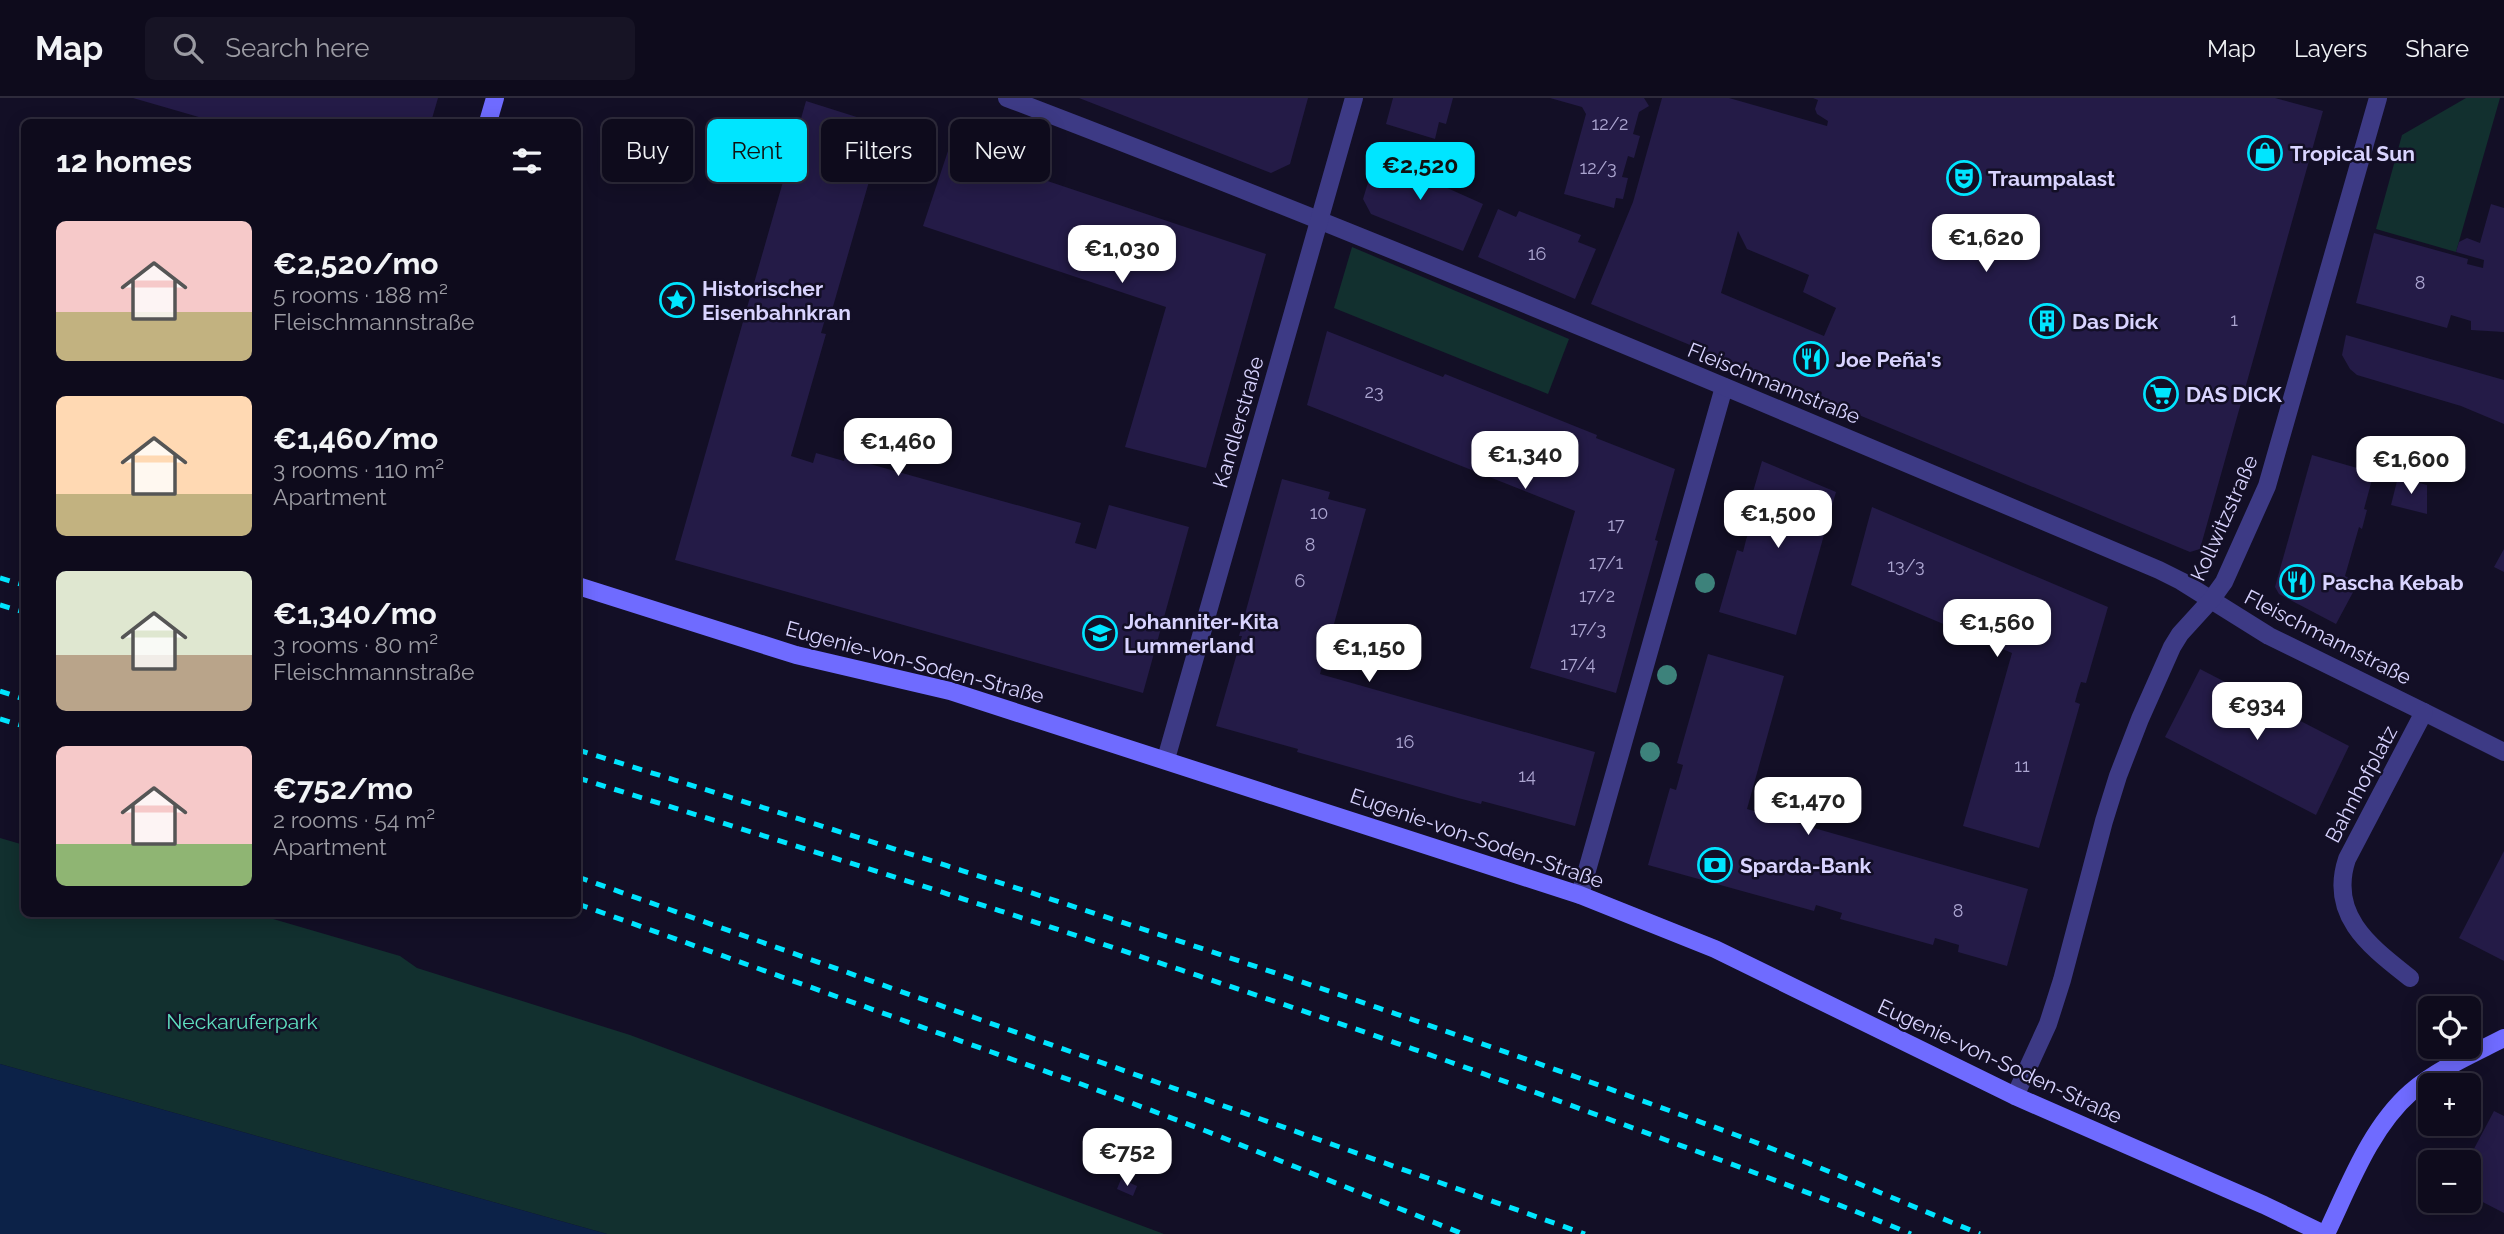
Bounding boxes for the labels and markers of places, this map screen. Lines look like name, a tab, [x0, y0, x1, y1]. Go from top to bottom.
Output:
shop icon: Tropical Sun	[2246, 134, 2284, 172]
place label: Tropical Sun	[2290, 141, 2415, 166]
pin: €2,520	[1363, 142, 1477, 202]
theatre icon: Traumpalast	[1945, 159, 1983, 197]
place label: Traumpalast	[1988, 166, 2115, 191]
pin: €1,620	[1929, 214, 2043, 274]
pin: €1,030	[1065, 226, 1179, 285]
place label: Historischer Eisenbahnkran	[702, 276, 851, 325]
place icon: Historischer Eisenbahnkran	[658, 281, 696, 319]
building icon: Das Dick	[2028, 302, 2066, 340]
place label: Das Dick	[2072, 309, 2159, 334]
restaurant icon: Joe Peña's	[1792, 340, 1830, 378]
place label: Joe Peña's	[1836, 347, 1941, 372]
supermarket icon: DAS DICK	[2142, 375, 2180, 413]
place label: DAS DICK	[2186, 382, 2283, 407]
pin: €1,460	[841, 418, 955, 478]
pin: €1,340	[1468, 432, 1582, 491]
pin: €1,600	[2354, 436, 2468, 496]
pin: €1,500	[1721, 490, 1835, 550]
restaurant icon: Pascha Kebab	[2278, 563, 2316, 601]
place label: Pascha Kebab	[2322, 570, 2464, 595]
pin: €1,560	[1940, 600, 2054, 659]
place label: Johanniter-Kita Lummerland	[1124, 609, 1279, 658]
school or university icon: Johanniter-Kita Lummerland	[1081, 614, 1119, 652]
pin: €1,150	[1312, 624, 1426, 684]
pin: €934	[2216, 682, 2298, 742]
pin: €1,470	[1751, 778, 1865, 837]
bank icon: Sparda-Bank	[1696, 846, 1734, 884]
place label: Sparda-Bank	[1740, 853, 1872, 878]
pin: €752	[1086, 1128, 1168, 1188]

